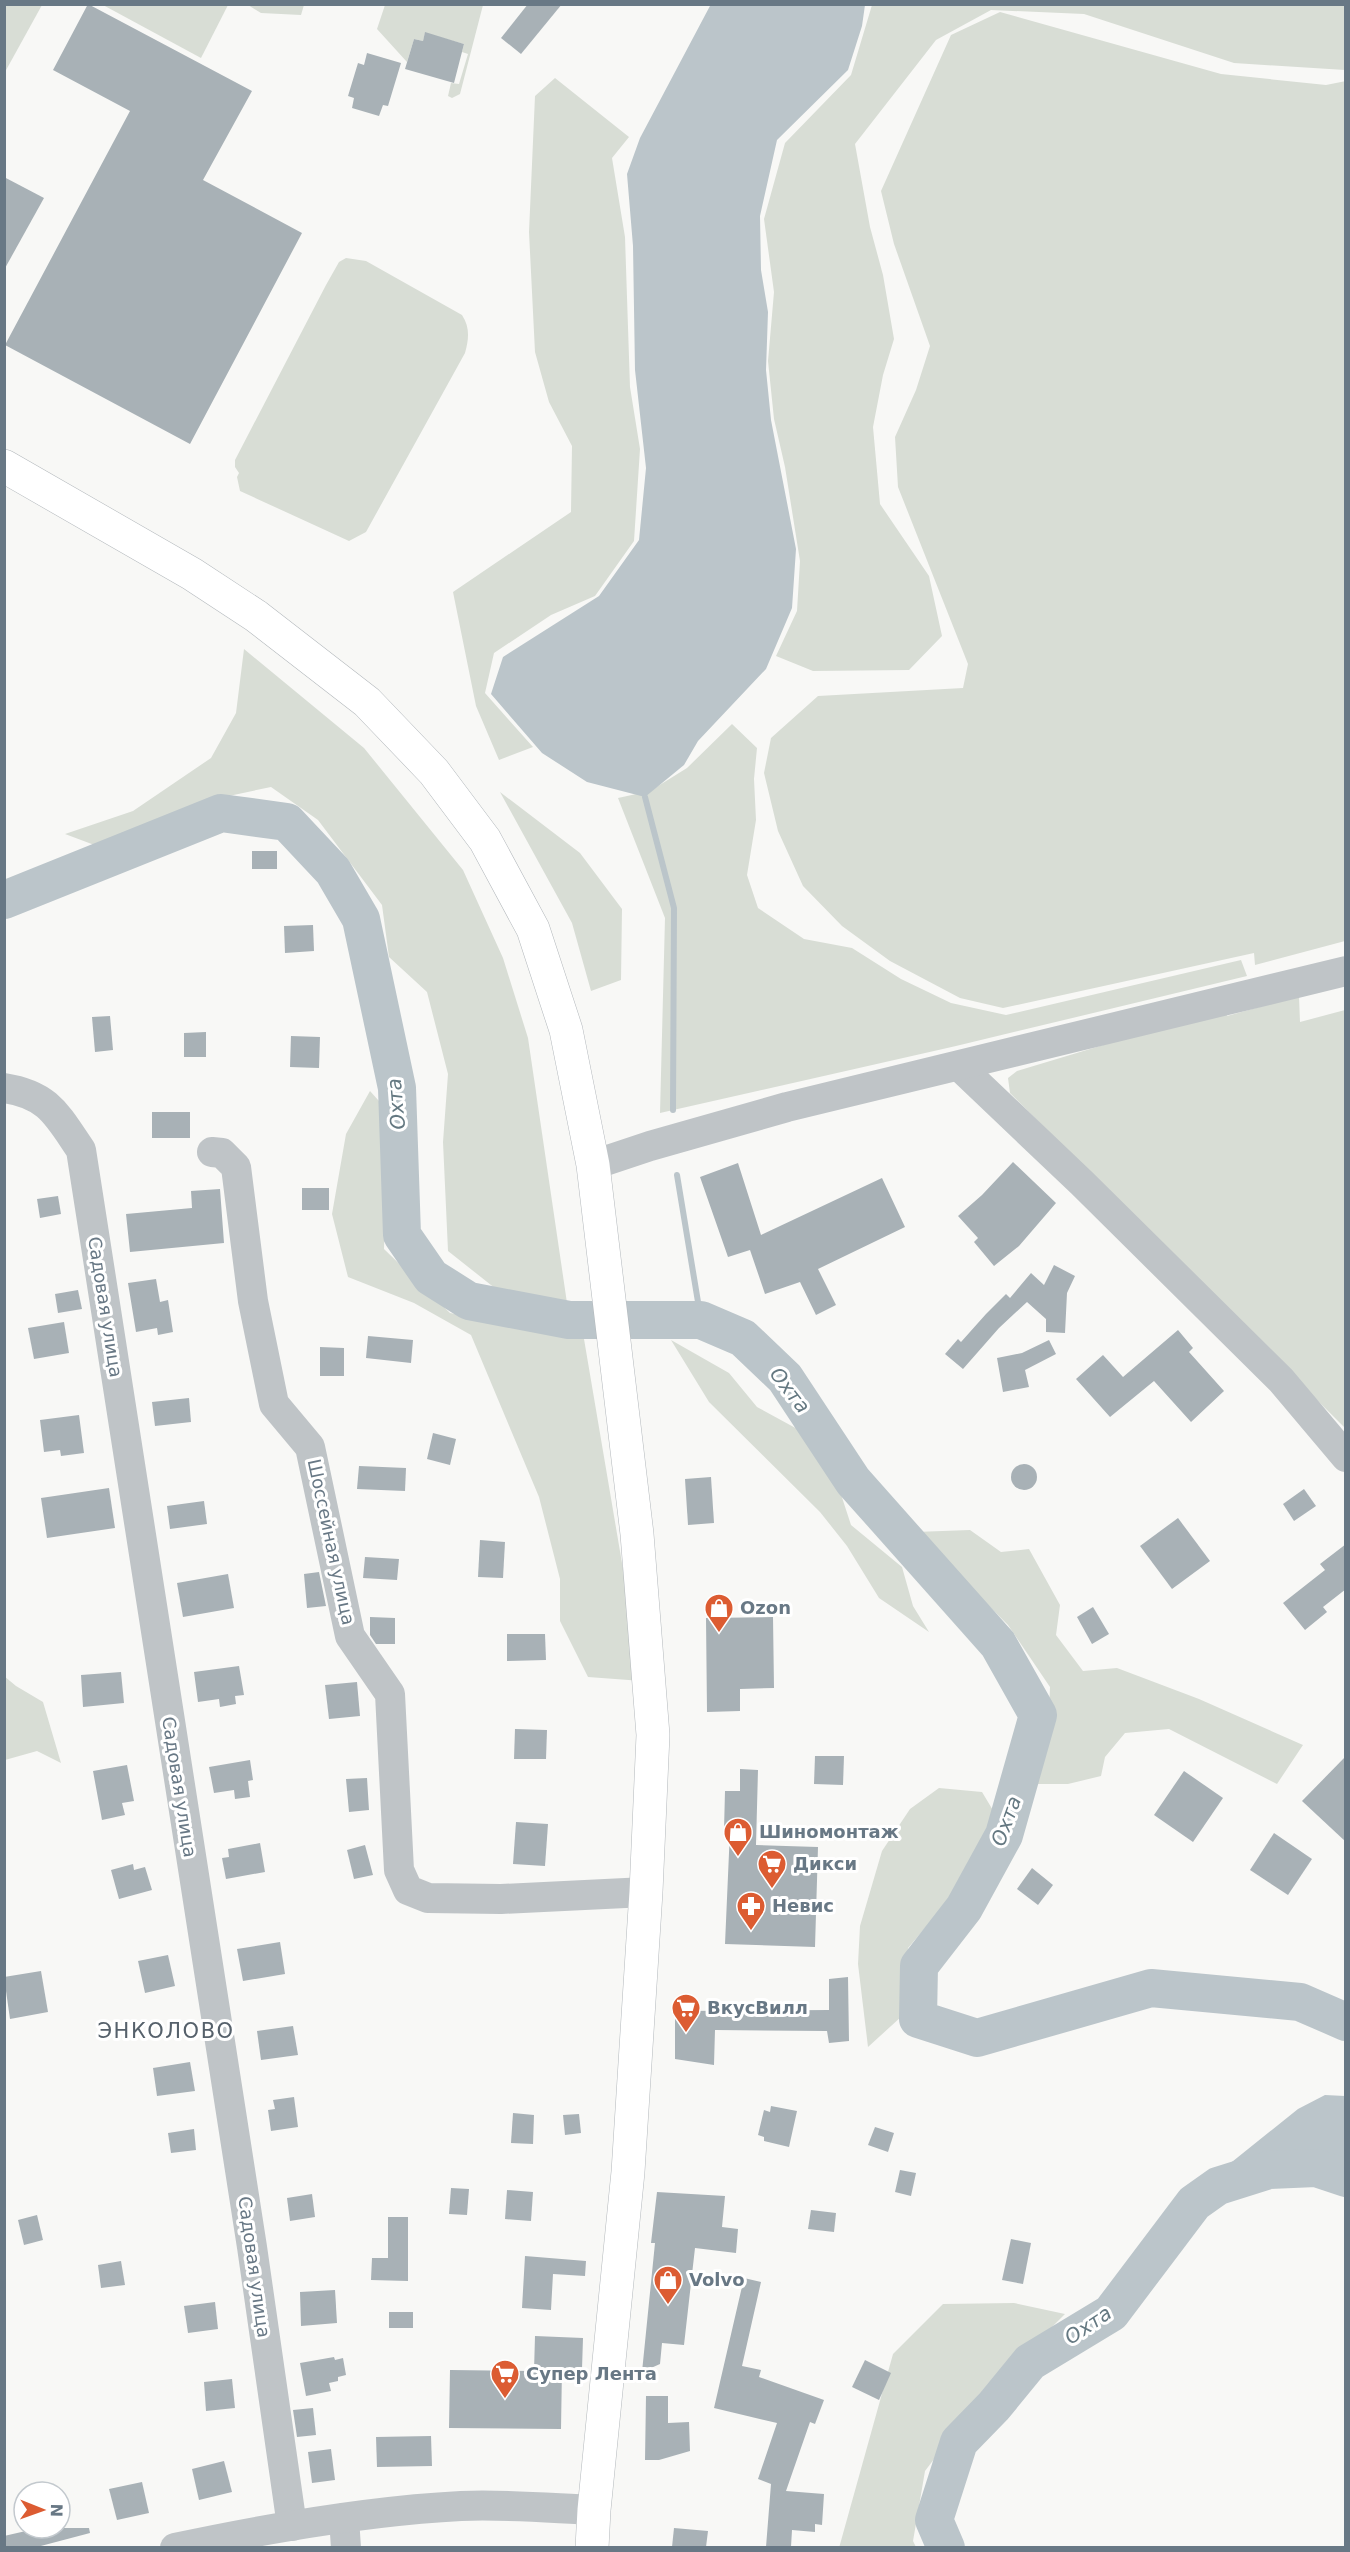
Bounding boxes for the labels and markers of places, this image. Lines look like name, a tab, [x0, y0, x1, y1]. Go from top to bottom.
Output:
shop icon: Ozon	[703, 1592, 735, 1634]
place label: Ozon	[740, 1597, 791, 1618]
shop icon: Шиномонтаж	[722, 1816, 754, 1858]
place label: Шиномонтаж	[759, 1821, 899, 1842]
supermarket icon: Дикси	[756, 1848, 788, 1890]
place label: Дикси	[793, 1853, 857, 1874]
pharmacy icon: Невис	[735, 1890, 767, 1932]
place label: Невис	[772, 1895, 834, 1916]
supermarket icon: ВкусВилл	[670, 1992, 702, 2034]
place label: ВкусВилл	[707, 1997, 808, 2018]
shop icon: Volvo	[652, 2264, 684, 2306]
place label: Volvo	[689, 2269, 745, 2290]
supermarket icon: Супер Лента	[489, 2358, 521, 2400]
place label: Супер Лента	[526, 2363, 657, 2384]

